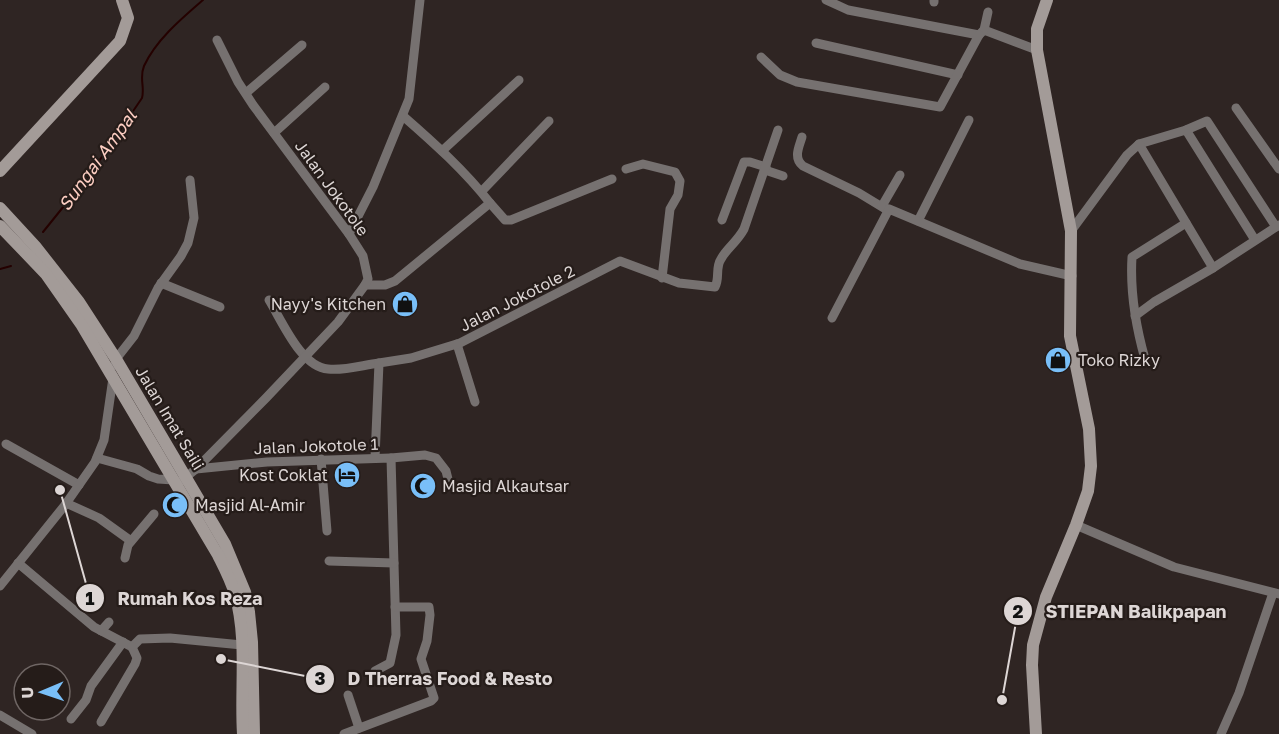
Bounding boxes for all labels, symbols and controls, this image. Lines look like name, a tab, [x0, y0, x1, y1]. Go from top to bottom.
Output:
water label: Sungai Ampal	[53, 104, 142, 215]
street label: Jalan Jokotole	[291, 136, 373, 240]
street label: Jalan Jokotole 2	[456, 260, 578, 336]
shop icon: Nayy's Kitchen	[390, 289, 420, 319]
place label: Nayy's Kitchen	[271, 294, 386, 314]
shop icon: Toko Rizky	[1043, 345, 1073, 375]
place label: Toko Rizky	[1078, 350, 1160, 370]
street label: Jalan Imat Saili	[131, 363, 209, 473]
street label: Jalan Jokotole 1	[253, 434, 379, 458]
hotel icon: Kost Coklat	[332, 460, 362, 490]
place label: Kost Coklat	[239, 465, 328, 485]
mosque icon: Masjid Alkautsar	[408, 471, 438, 501]
place label: Masjid Alkautsar	[442, 476, 569, 496]
mosque icon: Masjid Al-Amir	[160, 490, 190, 520]
place label: Masjid Al-Amir	[195, 495, 305, 515]
callout: Rumah Kos Reza	[75, 580, 274, 616]
text: 1	[85, 587, 95, 609]
text: Rumah Kos Reza	[118, 587, 262, 609]
callout: STIEPAN Balikpapan	[1003, 593, 1238, 629]
text: 2	[1013, 600, 1024, 622]
text: STIEPAN Balikpapan	[1045, 600, 1227, 622]
callout: D Therras Food & Resto	[305, 661, 564, 697]
north arrow	[12, 662, 72, 722]
text: 3	[315, 667, 326, 689]
text: D Therras Food & Resto	[347, 667, 553, 689]
text: U	[17, 686, 37, 699]

